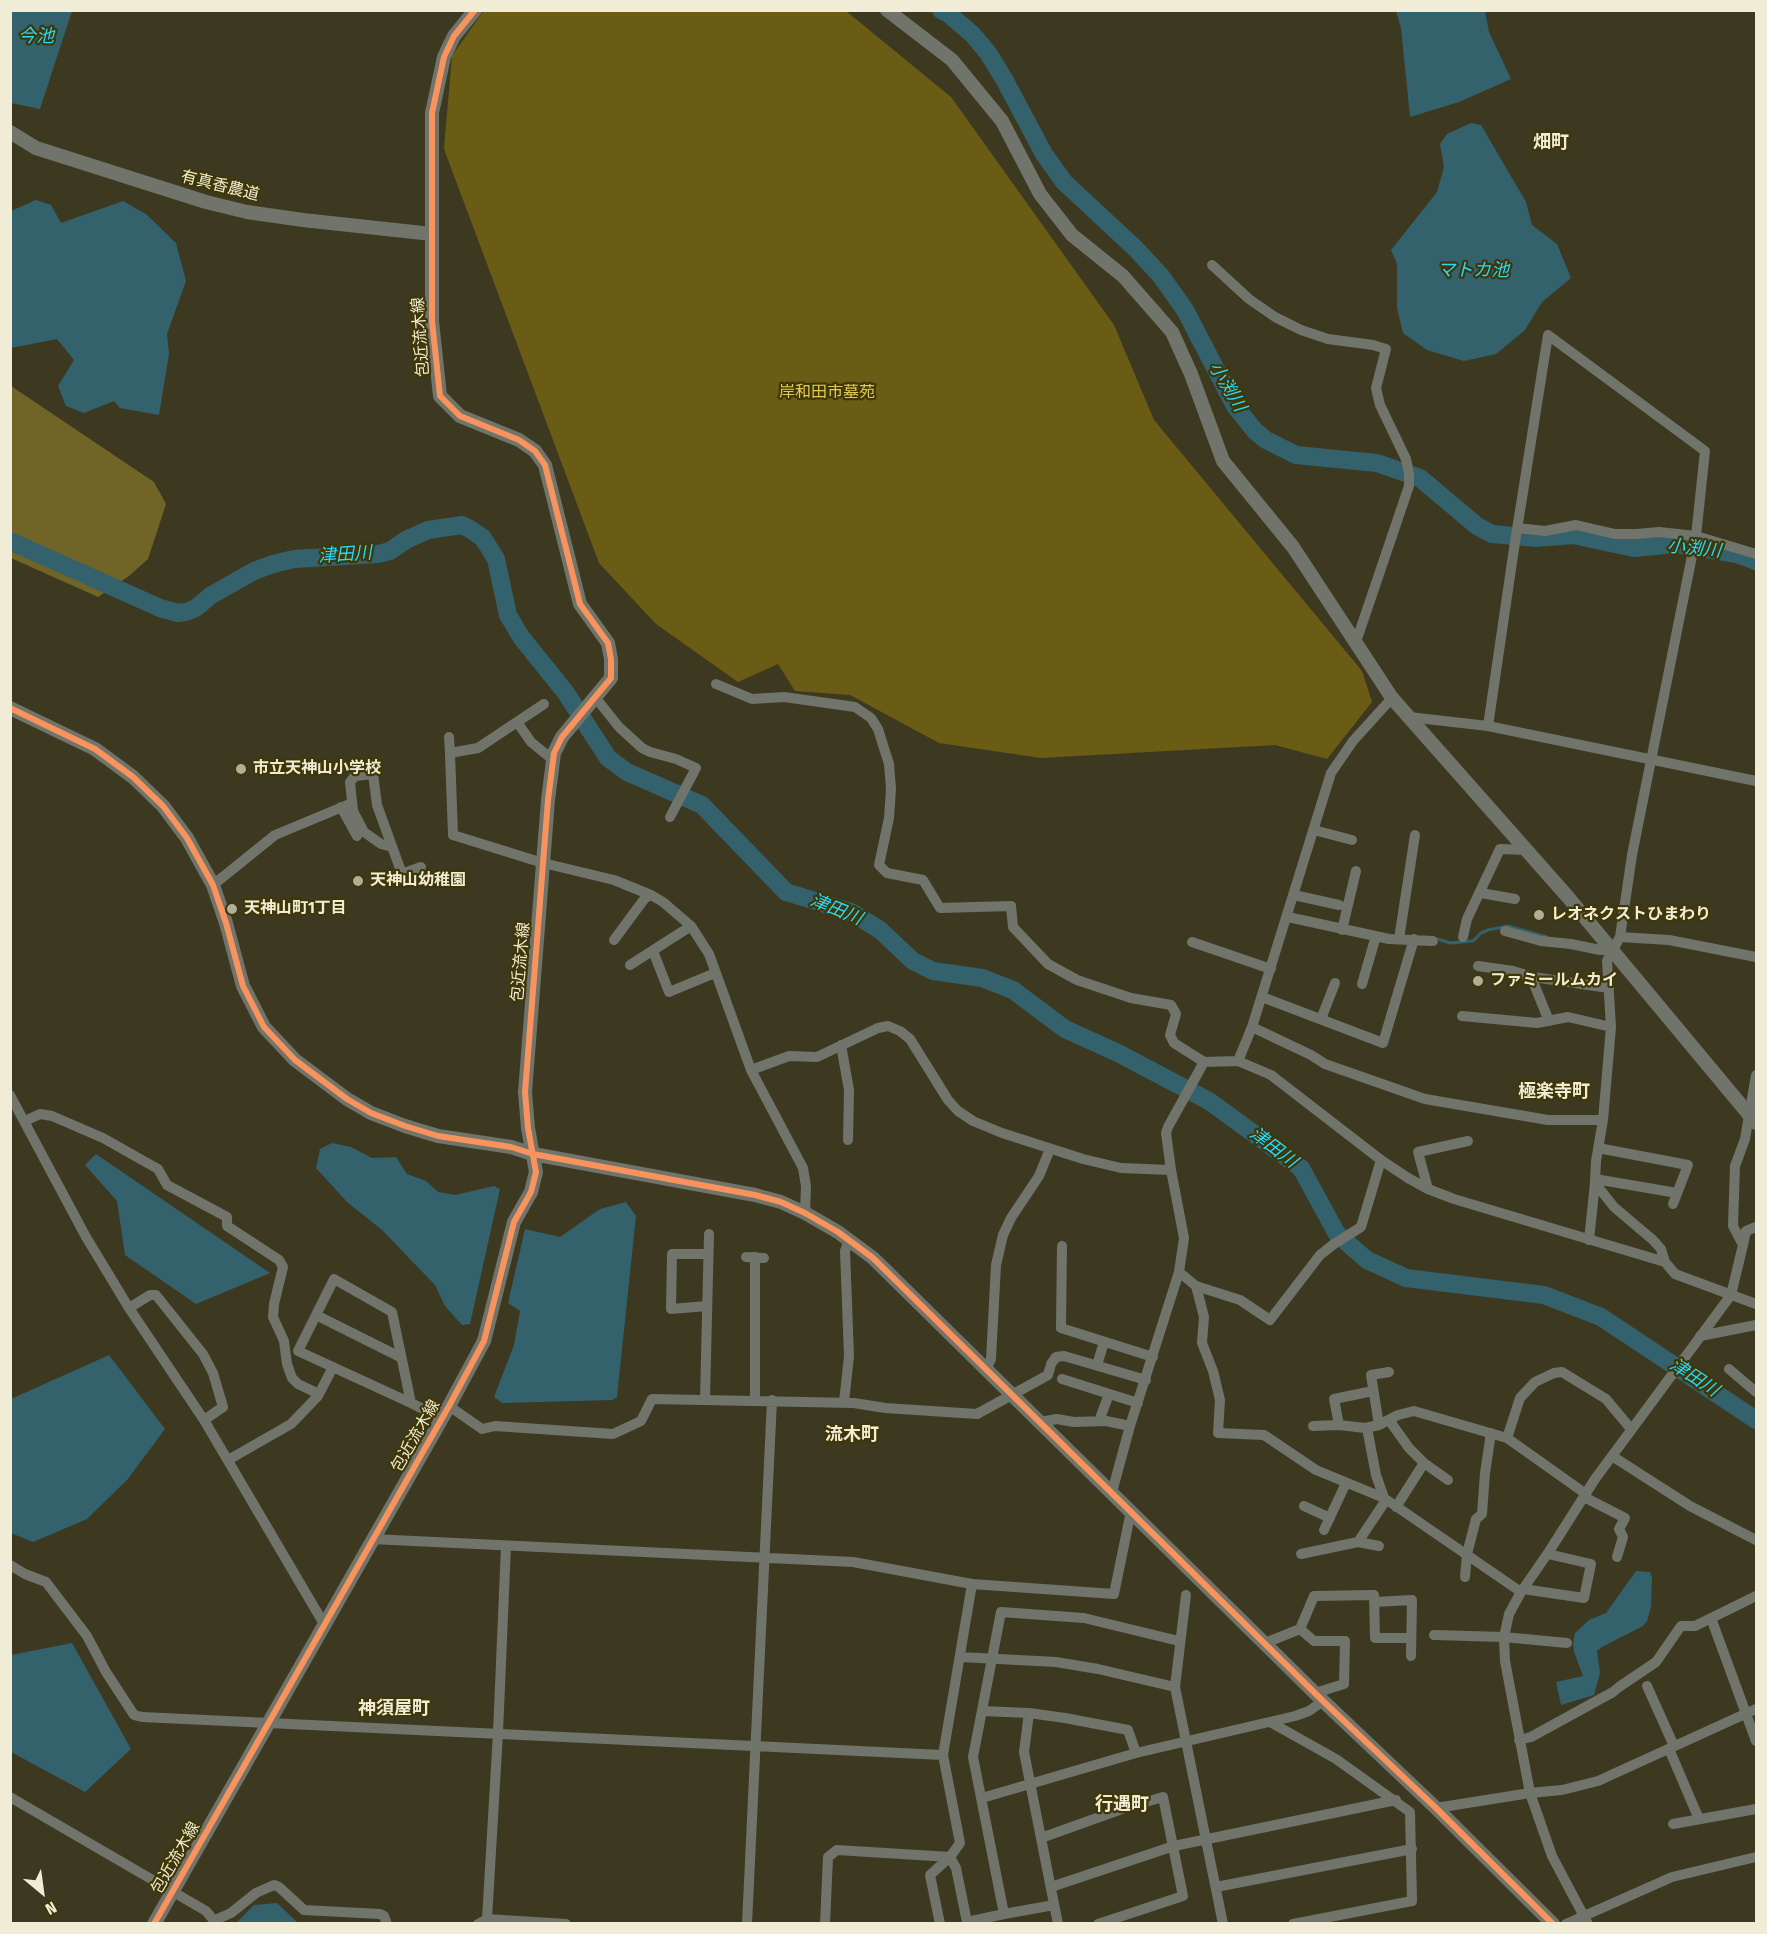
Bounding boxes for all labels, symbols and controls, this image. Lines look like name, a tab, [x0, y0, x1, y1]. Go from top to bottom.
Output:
water label: 今池	[18, 26, 54, 48]
district label: 畑町	[1533, 132, 1569, 154]
street label: 有真香農道	[179, 167, 261, 205]
water label: マトカ池	[1437, 260, 1509, 282]
street label: 包近流木線	[409, 296, 433, 378]
water label: 小渕川	[1204, 358, 1250, 416]
park label: 岸和田市墓苑	[779, 383, 875, 403]
water label: 小渕川	[1666, 535, 1722, 563]
water label: 津田川	[317, 542, 373, 568]
place label: 市立天神山小学校	[253, 759, 381, 779]
marker: 市立天神山小学校	[234, 762, 248, 776]
place label: 天神山幼稚園	[370, 871, 466, 891]
marker: 天神山幼稚園	[351, 874, 365, 888]
water label: 津田川	[807, 890, 865, 930]
place label: 天神山町1丁目	[244, 899, 347, 919]
marker: 天神山町1丁目	[225, 902, 239, 916]
place label: レオネクストひまわり	[1551, 905, 1711, 925]
marker: レオネクストひまわり	[1532, 908, 1546, 922]
street label: 包近流木線	[508, 921, 534, 1003]
place label: ファミールムカイ	[1490, 971, 1618, 991]
marker: ファミールムカイ	[1471, 974, 1485, 988]
district label: 極楽寺町	[1518, 1081, 1590, 1103]
water label: 津田川	[1245, 1123, 1301, 1173]
water label: 津田川	[1665, 1354, 1723, 1402]
street label: 包近流木線	[388, 1397, 444, 1475]
district label: 流木町	[825, 1424, 879, 1446]
district label: 神須屋町	[358, 1698, 430, 1720]
district label: 行遇町	[1095, 1794, 1149, 1816]
street label: 包近流木線	[148, 1819, 204, 1897]
north arrow	[12, 1862, 72, 1922]
text: N	[42, 1898, 60, 1919]

